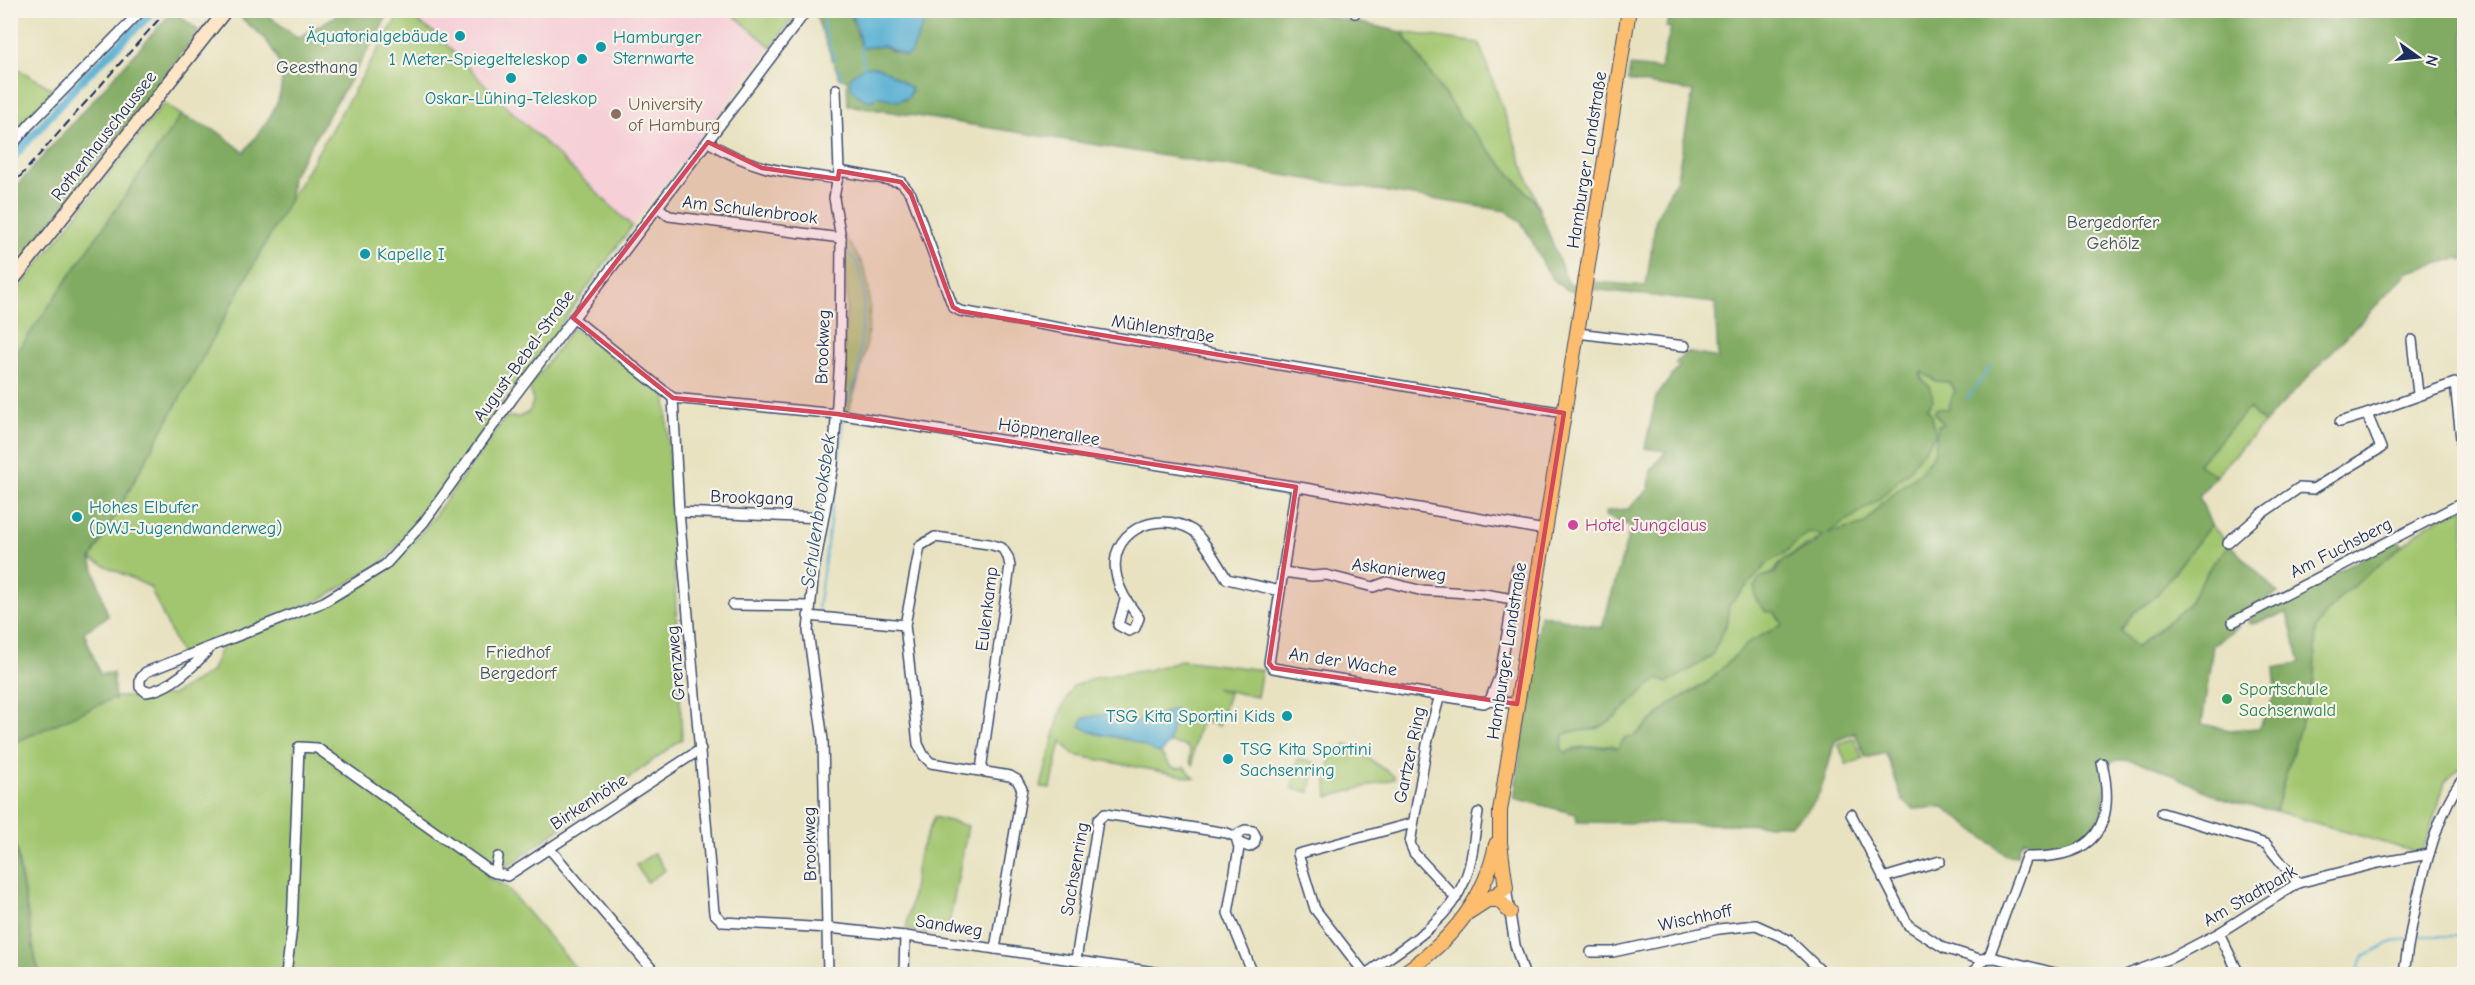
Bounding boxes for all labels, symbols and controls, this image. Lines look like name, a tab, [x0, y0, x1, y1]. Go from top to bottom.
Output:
place label: Äquatorialgebäude	[306, 26, 448, 47]
place label: Hamburger Sternwarte	[613, 27, 702, 69]
north arrow	[2388, 27, 2448, 87]
marker: Äquatorialgebäude	[453, 29, 467, 43]
marker: Hamburger Sternwarte	[594, 40, 608, 54]
place label: 1 Meter-Spiegelteleskop	[389, 49, 570, 70]
marker: 1 Meter-Spiegelteleskop	[575, 52, 589, 66]
text: N	[2421, 53, 2442, 68]
park label: Geesthang	[276, 57, 358, 78]
street label: Rothenhauschaussee	[47, 67, 161, 205]
street label: Hamburger Landstraße	[1563, 70, 1611, 250]
marker: Oskar-Lühing-Teleskop	[504, 71, 518, 85]
place label: Oskar-Lühing-Teleskop	[425, 88, 597, 109]
place label: University of Hamburg	[628, 94, 721, 136]
marker: University of Hamburg	[609, 107, 623, 121]
street label: Am Schulenbrook	[681, 191, 819, 229]
park label: Bergedorfer Gehölz	[2067, 212, 2160, 254]
place label: Kapelle I	[377, 244, 445, 265]
marker: Kapelle I	[358, 247, 372, 261]
street label: August-Bebel-Straße	[469, 286, 579, 426]
street label: Brookweg	[811, 309, 835, 385]
street label: Mühlenstraße	[1110, 310, 1216, 348]
street label: Höppnerallee	[997, 414, 1101, 450]
water label: Schulenbrooksbek	[796, 432, 840, 589]
street label: Brookgang	[710, 486, 794, 510]
place label: Hohes Elbufer (DWJ-Jugendwanderweg)	[89, 497, 283, 539]
marker: Hohes Elbufer (DWJ-Jugendwanderweg)	[70, 510, 84, 524]
street label: Am Fuchsberg	[2287, 513, 2395, 583]
place label: Hotel Jungclaus	[1585, 515, 1706, 536]
marker: Hotel Jungclaus	[1566, 518, 1580, 532]
street label: Askanierweg	[1351, 554, 1447, 586]
street label: Hamburger Landstraße	[1483, 561, 1531, 741]
street label: Eulenkamp	[971, 566, 1003, 652]
street label: Grenzweg	[662, 624, 690, 702]
park label: Friedhof Bergedorf	[480, 642, 557, 684]
street label: An der Wache	[1287, 643, 1399, 681]
place label: Sportschule Sachsenwald	[2239, 679, 2336, 721]
marker: Sportschule Sachsenwald	[2220, 692, 2234, 706]
street label: Gartzer Ring	[1390, 705, 1430, 805]
place label: TSG Kita Sportini Kids	[1106, 706, 1275, 727]
marker: TSG Kita Sportini Kids	[1280, 709, 1294, 723]
place label: TSG Kita Sportini Sachsenring	[1240, 739, 1372, 781]
marker: TSG Kita Sportini Sachsenring	[1221, 752, 1235, 766]
street label: Birkenhöhe	[547, 769, 631, 835]
street label: Brookweg	[799, 806, 821, 882]
street label: Sachsenring	[1056, 821, 1094, 917]
street label: Am Stadtpark	[2199, 861, 2301, 931]
street label: Wischhoff	[1656, 900, 1735, 936]
street label: Sandweg	[914, 910, 984, 942]

